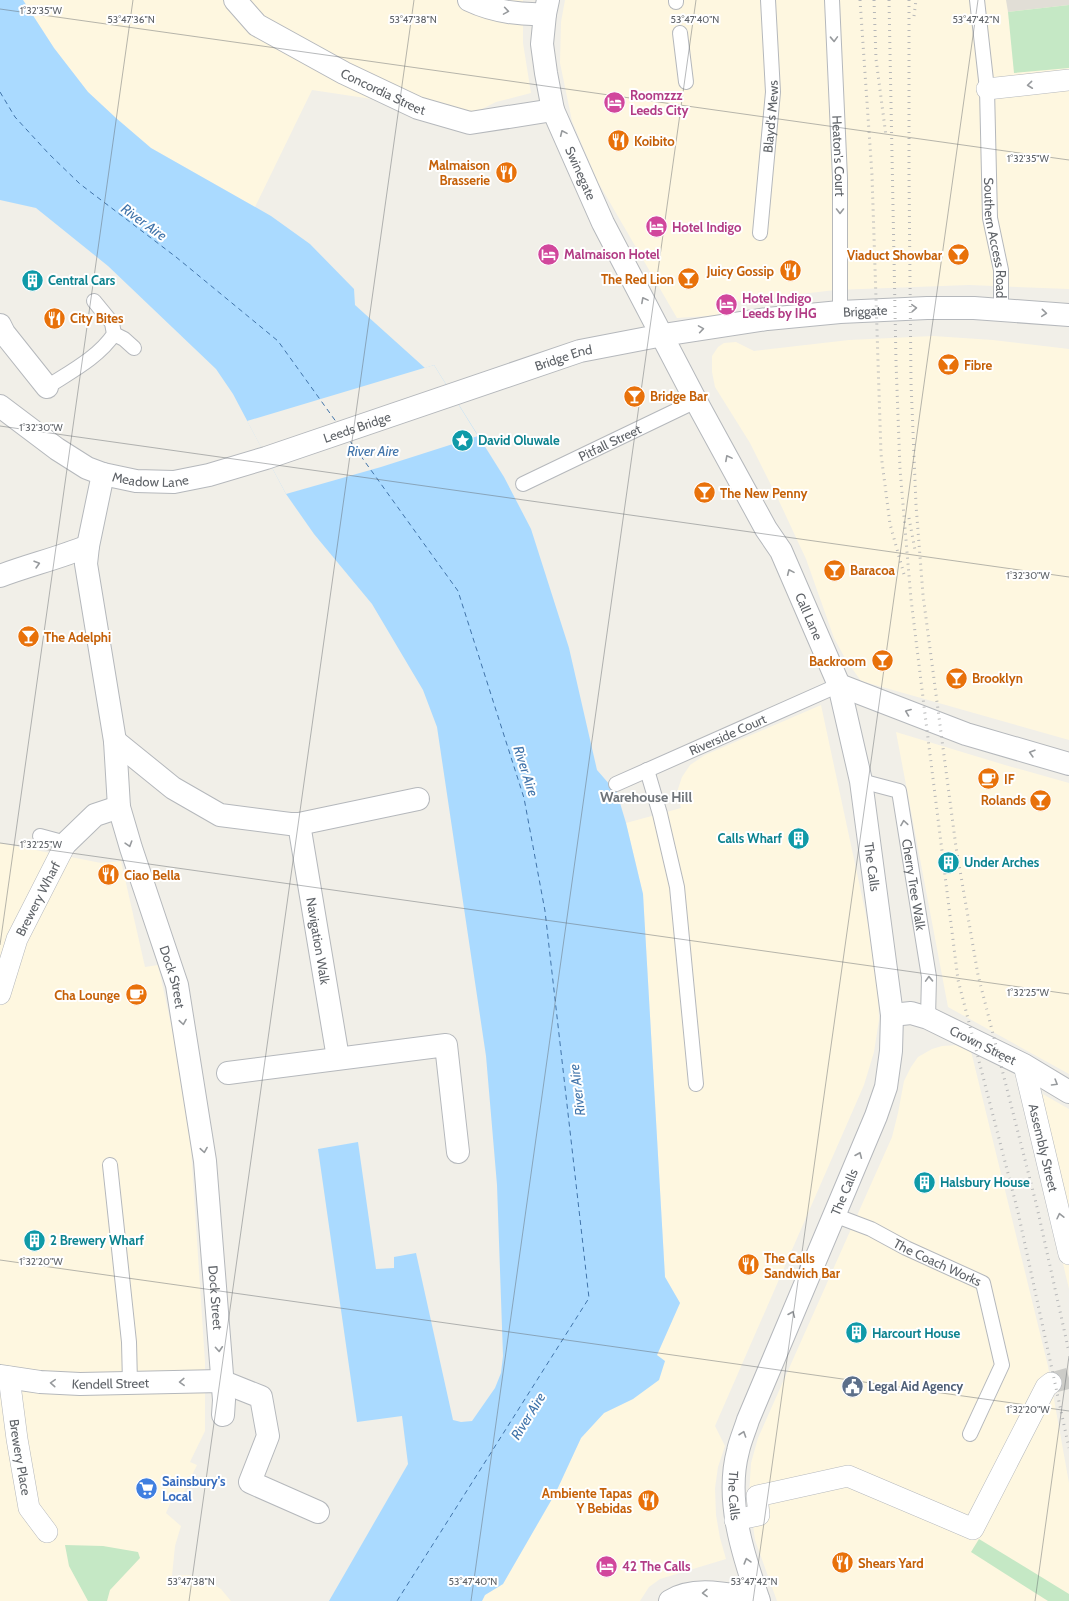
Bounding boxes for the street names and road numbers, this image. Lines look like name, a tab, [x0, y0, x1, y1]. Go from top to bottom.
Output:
street label: Concordia Street	[338, 65, 428, 118]
street label: Blayd's Mews	[759, 79, 781, 153]
street label: Heaton's Court	[829, 115, 848, 197]
street label: Swinegate	[562, 144, 600, 203]
street label: Southern Access Road	[981, 177, 1009, 298]
street label: Briggate	[843, 302, 888, 320]
street label: Bridge End	[533, 341, 593, 374]
street label: Leeds Bridge	[321, 408, 393, 446]
street label: Pitfall Street	[576, 420, 644, 464]
street label: Meadow Lane	[111, 468, 190, 490]
street label: Call Lane	[792, 590, 827, 643]
street label: Riverside Court	[686, 710, 769, 759]
street label: Cherry Tree Walk	[899, 838, 929, 932]
street label: The Calls	[861, 841, 884, 893]
street label: Brewery Wharf	[12, 858, 64, 939]
street label: Navigation Walk	[303, 896, 334, 986]
street label: Dock Street	[156, 943, 189, 1010]
street label: Crown Street	[947, 1022, 1019, 1068]
street label: Assembly Street	[1025, 1102, 1062, 1194]
street label: The Calls	[827, 1166, 861, 1218]
street label: The Coach Works	[891, 1235, 985, 1289]
street label: Dock Street	[205, 1265, 226, 1331]
street label: Kendell Street	[71, 1375, 150, 1392]
street label: Brewery Place	[6, 1418, 35, 1497]
street label: The Calls	[726, 1470, 744, 1522]

